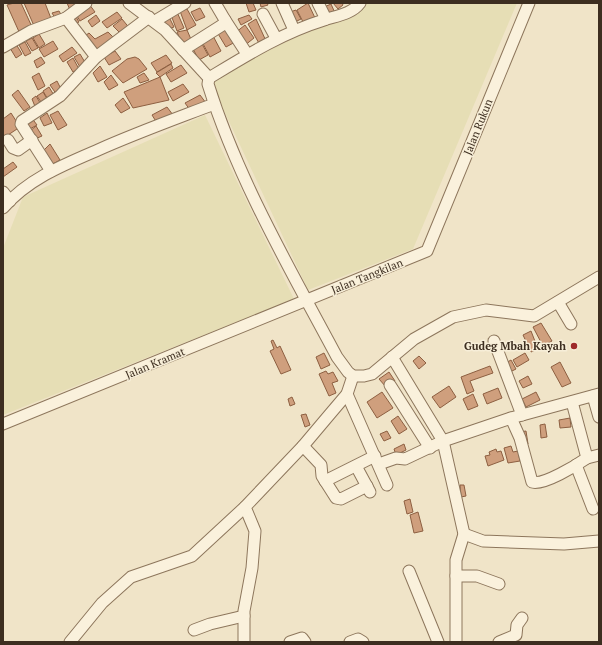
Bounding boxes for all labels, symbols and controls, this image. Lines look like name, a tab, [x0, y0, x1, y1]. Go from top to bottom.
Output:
street label: Jalan Rukun	[460, 96, 496, 157]
street label: Jalan Tangkilan	[329, 255, 405, 297]
place label: Gudeg Mbah Kayah	[464, 339, 566, 353]
marker: Gudeg Mbah Kayah	[569, 341, 579, 351]
street label: Jalan Kramat	[123, 344, 187, 382]

